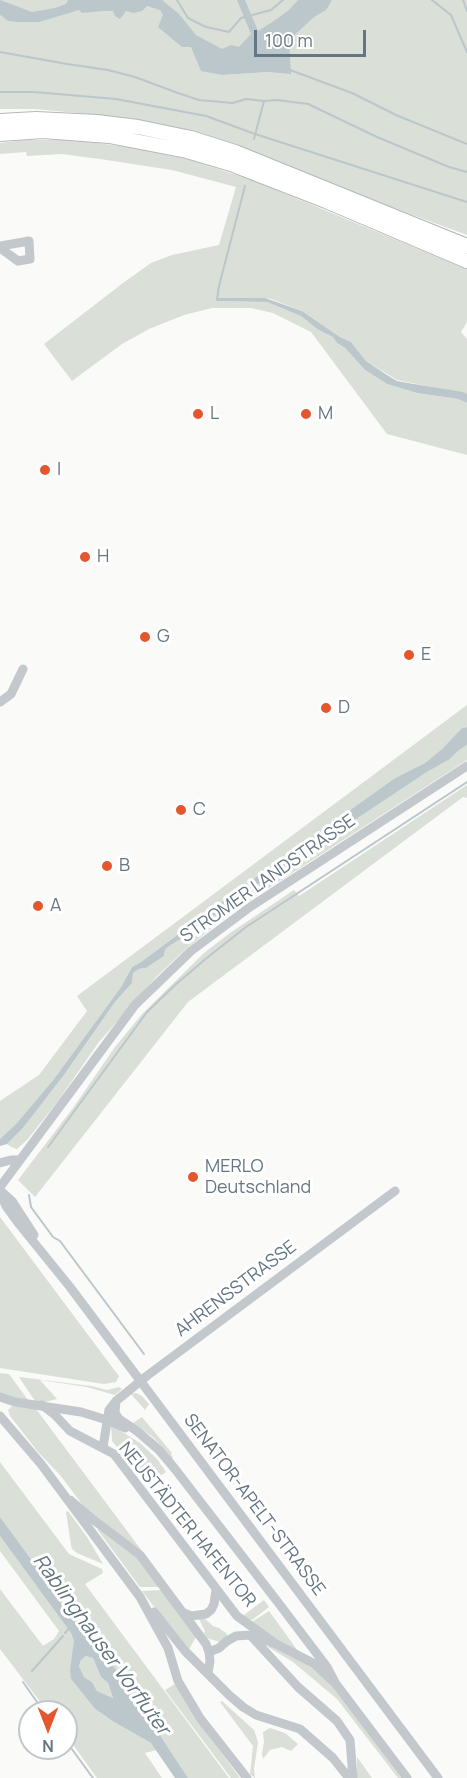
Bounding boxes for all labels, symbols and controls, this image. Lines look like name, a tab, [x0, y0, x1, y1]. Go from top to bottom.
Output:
scale bar	[257, 18, 370, 56]
text: 100 m	[265, 28, 313, 52]
place label: L	[210, 403, 219, 425]
place label: M	[318, 403, 333, 425]
marker: L	[191, 407, 205, 421]
marker: M	[299, 407, 313, 421]
place label: I	[57, 459, 61, 481]
marker: I	[38, 463, 52, 477]
place label: H	[97, 546, 109, 568]
marker: H	[78, 550, 92, 564]
place label: G	[157, 626, 170, 648]
marker: G	[138, 630, 152, 644]
place label: E	[421, 644, 431, 666]
marker: E	[402, 648, 416, 662]
place label: D	[338, 697, 350, 719]
marker: D	[319, 701, 333, 715]
place label: C	[193, 799, 206, 821]
marker: C	[174, 803, 188, 817]
street label: STROMER LANDSTRASSE	[176, 810, 360, 948]
place label: B	[119, 855, 130, 877]
marker: B	[100, 859, 114, 873]
place label: A	[50, 895, 61, 917]
marker: A	[31, 899, 45, 913]
place label: MERLO Deutschland	[205, 1156, 311, 1198]
marker: MERLO Deutschland	[186, 1170, 200, 1184]
street label: AHRENSSTRASSE	[171, 1236, 301, 1342]
street label: SENATOR-APELT-STRASSE	[179, 1410, 329, 1600]
street label: NEUSTÄDTER HAFENTOR	[114, 1438, 260, 1612]
water label: Rablinghauser Vorfluter	[27, 1550, 175, 1740]
north arrow	[18, 1700, 78, 1760]
text: N	[42, 1735, 54, 1757]

